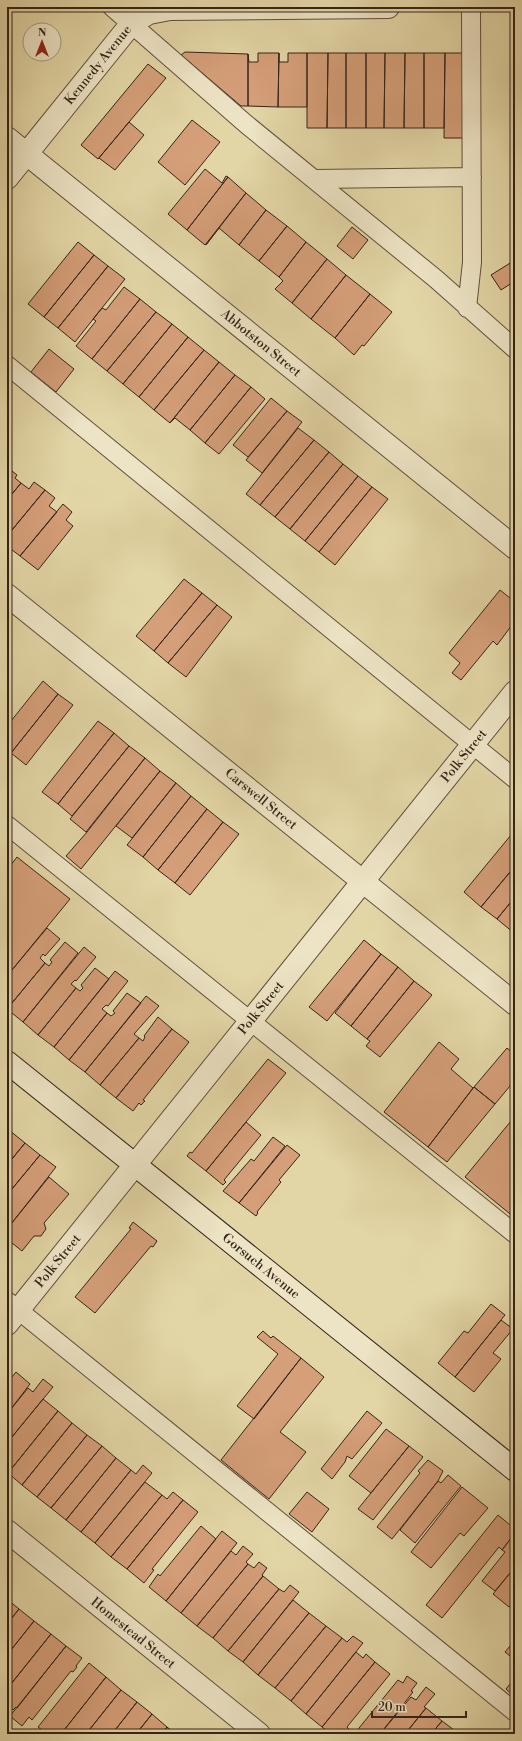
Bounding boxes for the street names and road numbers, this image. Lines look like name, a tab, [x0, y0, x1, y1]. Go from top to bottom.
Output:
street label: Kennedy Avenue	[61, 22, 135, 108]
street label: Abbotston Street	[217, 305, 305, 380]
street label: Polk Street	[438, 726, 491, 786]
street label: Carswell Street	[222, 765, 301, 833]
street label: Polk Street	[235, 978, 288, 1038]
street label: Gorsuch Avenue	[219, 1230, 303, 1302]
street label: Polk Street	[32, 1231, 85, 1291]
street label: Homestead Street	[87, 1594, 179, 1672]

